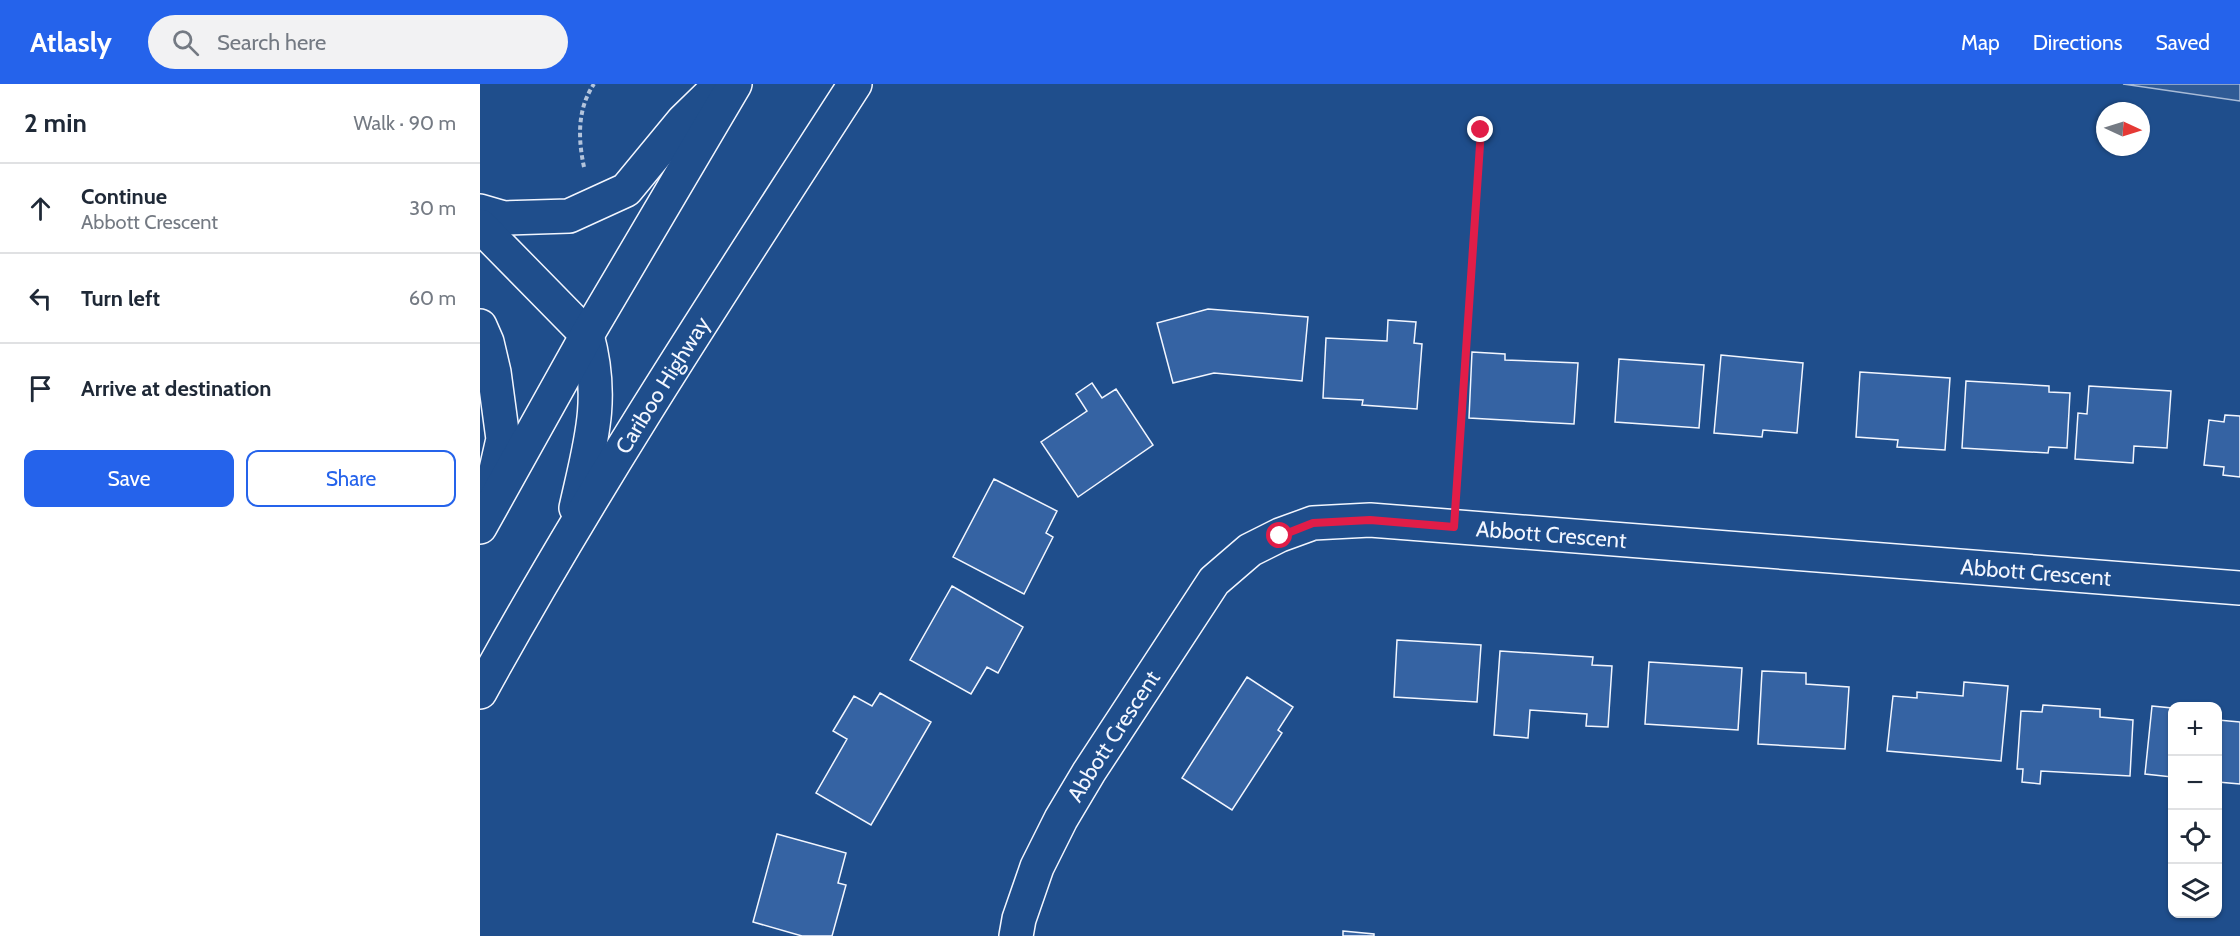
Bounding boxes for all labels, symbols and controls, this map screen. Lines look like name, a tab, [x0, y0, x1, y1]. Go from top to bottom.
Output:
search box	[148, 15, 568, 69]
text: Atlasly	[30, 25, 112, 59]
icon: search	[169, 26, 202, 59]
text: Search here	[217, 29, 326, 56]
text: Map	[1961, 30, 2000, 55]
text: Directions	[2033, 30, 2122, 55]
text: Saved	[2155, 30, 2210, 55]
north arrow	[2096, 102, 2150, 156]
text: 2 min	[24, 107, 87, 139]
text: Walk · 90 m	[353, 111, 456, 135]
route end	[1467, 116, 1493, 142]
text: Continue	[81, 183, 167, 210]
icon: ahead	[24, 192, 57, 225]
text: 30 m	[409, 196, 456, 220]
text: Abbott Crescent	[81, 210, 218, 234]
icon: left	[24, 282, 57, 315]
text: Turn left	[81, 285, 160, 312]
text: 60 m	[409, 286, 456, 310]
street label: Cariboo Highway	[609, 311, 715, 459]
icon: arrive	[24, 372, 57, 405]
text: Arrive at destination	[81, 375, 271, 402]
button: Save	[24, 450, 234, 507]
button: Share	[246, 450, 456, 507]
street label: Abbott Crescent	[1475, 515, 1628, 554]
route start	[1266, 522, 1292, 548]
street label: Abbott Crescent	[1960, 553, 2113, 591]
street label: Abbott Crescent	[1061, 665, 1166, 806]
map controls	[2168, 702, 2222, 918]
button: +	[2168, 702, 2222, 756]
button: −	[2168, 756, 2222, 810]
button: locate	[2168, 810, 2222, 864]
button: layers	[2168, 864, 2222, 918]

